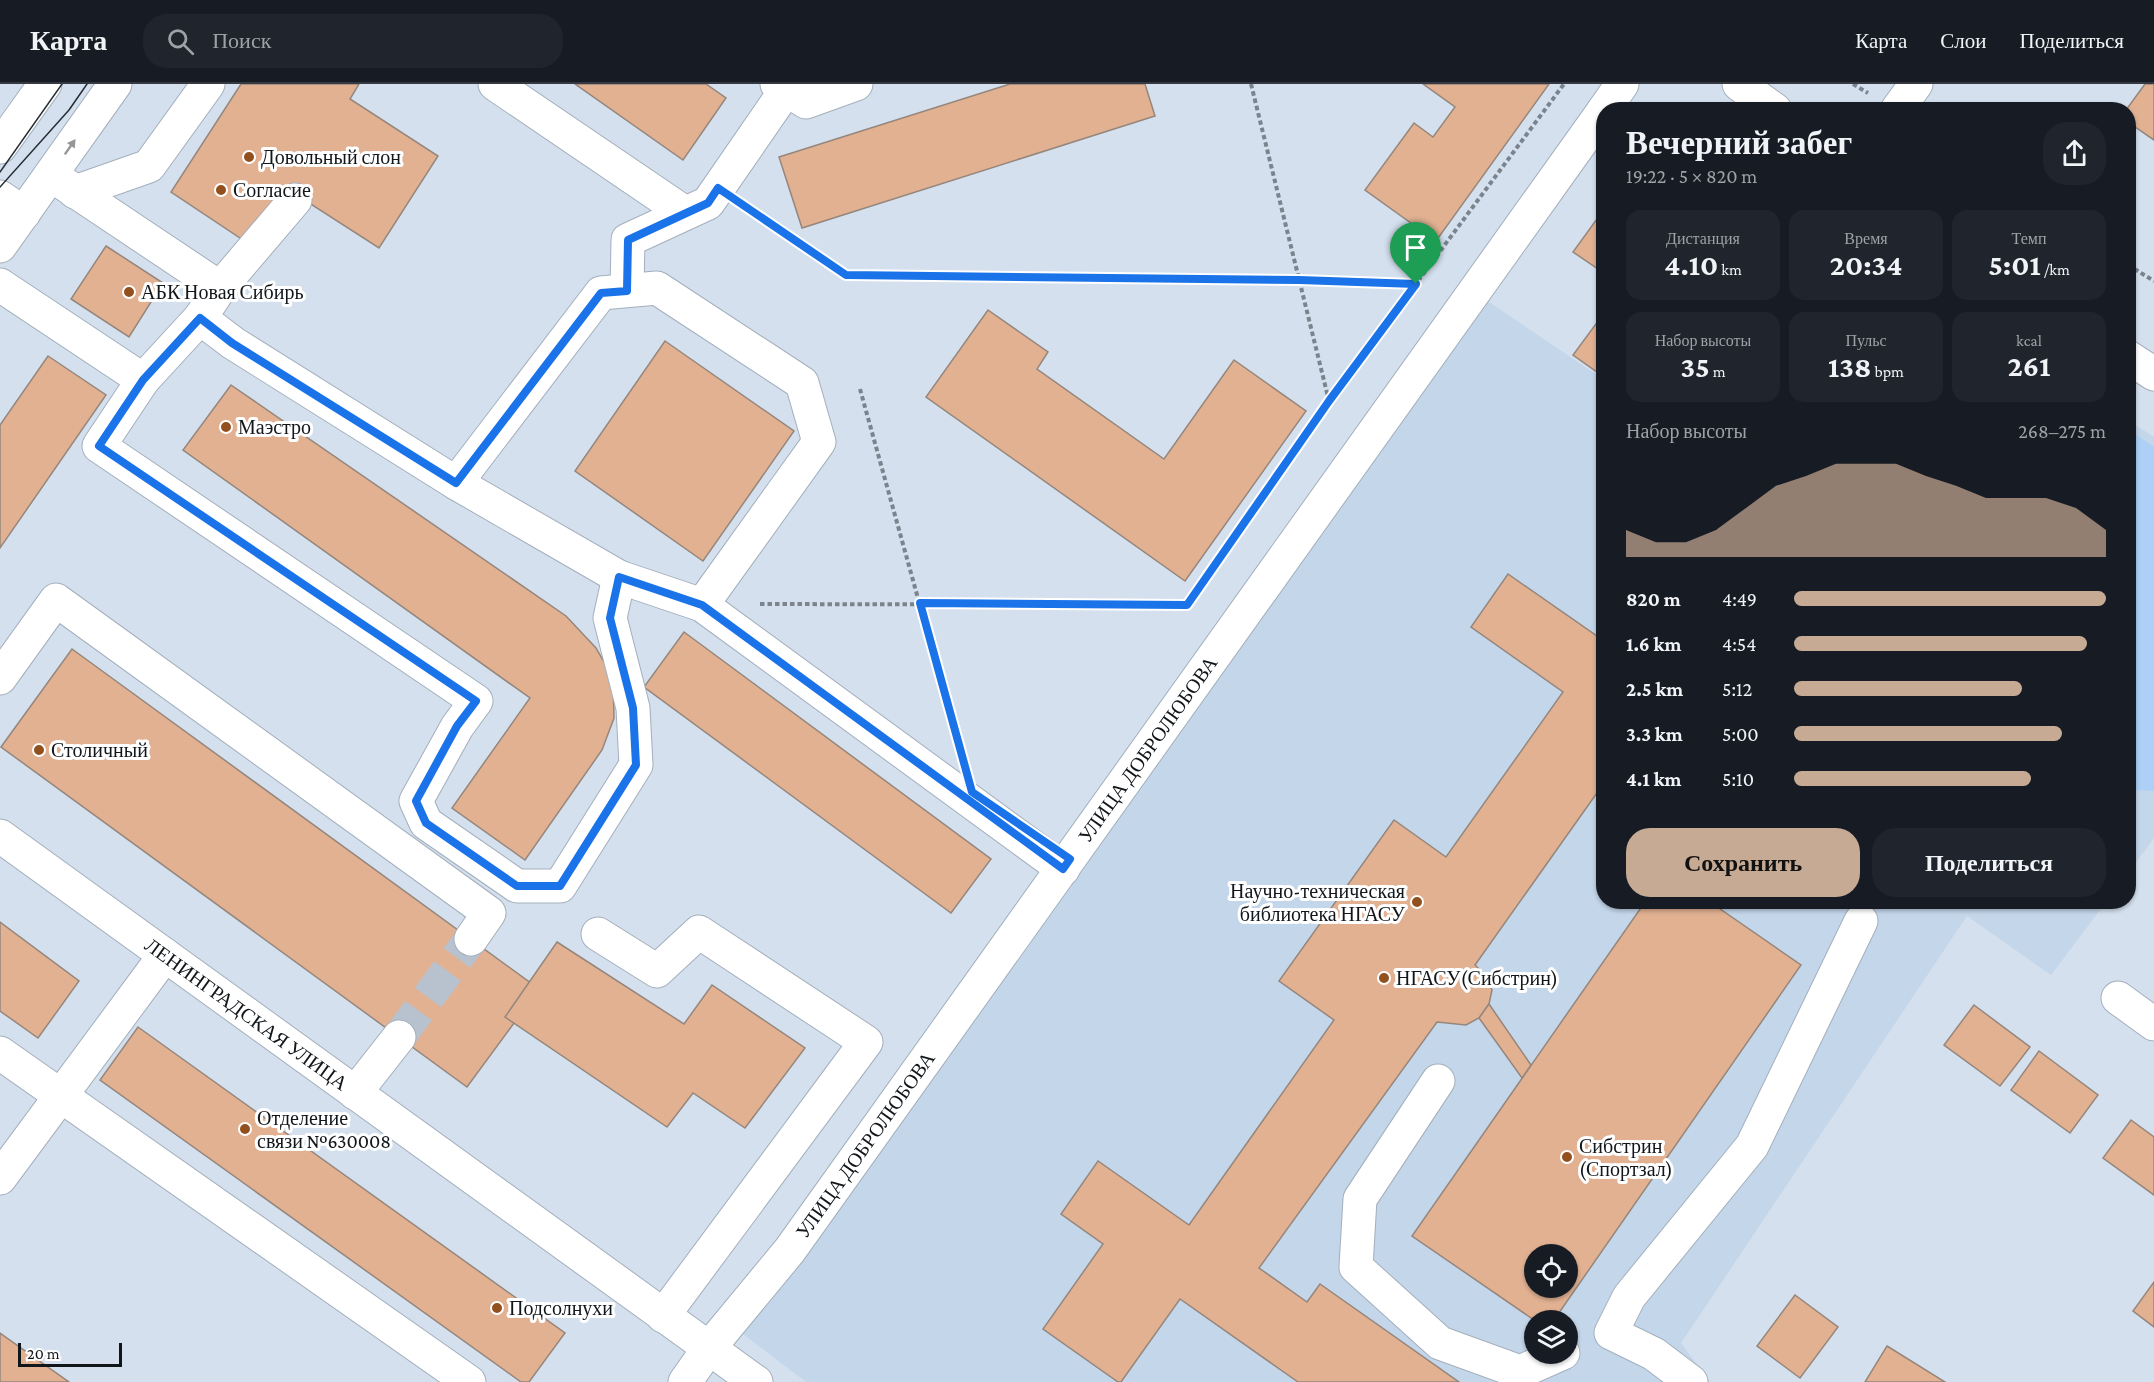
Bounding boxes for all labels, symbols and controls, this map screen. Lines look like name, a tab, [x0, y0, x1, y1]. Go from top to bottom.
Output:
search box	[143, 14, 563, 68]
text: Карта	[30, 25, 107, 56]
icon: search	[164, 25, 197, 58]
text: Поиск	[212, 28, 271, 53]
text: Карта	[1855, 29, 1907, 53]
text: Слои	[1940, 29, 1986, 53]
text: Поделиться	[2019, 29, 2124, 53]
button: share	[2043, 122, 2106, 185]
text: Вечерний забег	[1626, 124, 1852, 161]
one-way arrow	[64, 140, 76, 156]
place label: Довольный слон	[261, 146, 401, 169]
marker: Довольный слон	[242, 150, 256, 164]
text: 19:22 · 5 × 820 m	[1626, 165, 1757, 187]
place label: Согласие	[233, 179, 311, 201]
marker: Согласие	[214, 183, 228, 197]
pin	[1390, 222, 1441, 284]
text: Дистанция	[1666, 230, 1740, 247]
text: Время	[1844, 230, 1888, 247]
text: Темп	[2012, 230, 2046, 247]
icon: arrive	[1399, 231, 1432, 264]
text: 4.10	[1664, 248, 1718, 281]
text: 20:34	[1830, 248, 1902, 281]
text: 5:01	[1988, 248, 2041, 281]
text: km	[1718, 261, 1742, 278]
text: /km	[2041, 261, 2070, 278]
place label: АБК Новая Сибирь	[141, 281, 304, 304]
marker: АБК Новая Сибирь	[122, 285, 136, 299]
text: Набор высоты	[1655, 332, 1751, 349]
text: Пульс	[1845, 332, 1887, 349]
text: kcal	[2016, 332, 2042, 349]
text: 261	[2008, 349, 2050, 382]
text: 35	[1680, 350, 1710, 383]
text: 138	[1828, 350, 1871, 383]
text: m	[1710, 363, 1726, 380]
text: bpm	[1871, 363, 1904, 380]
place label: Маэстро	[238, 416, 311, 439]
marker: Маэстро	[219, 420, 233, 434]
text: Набор высоты	[1626, 420, 1747, 442]
text: 268–275 m	[2018, 420, 2106, 442]
text: 820 m	[1626, 588, 1681, 610]
text: 4:49	[1722, 588, 1757, 610]
text: 1.6 km	[1626, 633, 1681, 655]
text: 4:54	[1722, 633, 1756, 655]
street label: УЛИЦА ДОБРОЛЮБОВА	[1074, 652, 1222, 847]
text: 2.5 km	[1626, 678, 1683, 700]
text: 5:12	[1722, 678, 1752, 700]
text: 3.3 km	[1626, 723, 1683, 745]
text: 5:00	[1722, 723, 1759, 745]
place label: Столичный	[51, 739, 148, 761]
marker: Столичный	[32, 743, 46, 757]
text: 4.1 km	[1626, 768, 1681, 790]
text: 5:10	[1722, 768, 1754, 790]
button: Сохранить	[1626, 828, 1860, 897]
button: Поделиться	[1872, 828, 2106, 897]
place label: Научно-техническая библиотека НГАСУ	[1230, 880, 1406, 925]
marker: Научно-техническая библиотека НГАСУ	[1410, 895, 1424, 909]
street label: ЛЕНИНГРАДСКАЯ УЛИЦА	[141, 934, 352, 1095]
place label: НГАСУ(Сибстрин)	[1396, 967, 1558, 990]
marker: НГАСУ(Сибстрин)	[1377, 971, 1391, 985]
street label: УЛИЦА ДОБРОЛЮБОВА	[791, 1047, 939, 1242]
place label: Отделение связи №630008	[257, 1107, 391, 1152]
marker: Отделение связи №630008	[238, 1122, 252, 1136]
place label: Сибстрин (Спортзал)	[1579, 1135, 1673, 1181]
marker: Сибстрин (Спортзал)	[1560, 1150, 1574, 1164]
map controls	[1524, 1244, 1578, 1364]
button: locate	[1524, 1244, 1578, 1298]
place label: Подсолнухи	[509, 1297, 613, 1320]
marker: Подсолнухи	[490, 1301, 504, 1315]
button: layers	[1524, 1310, 1578, 1364]
scale bar	[18, 1340, 122, 1368]
text: 20 m	[27, 1345, 60, 1362]

